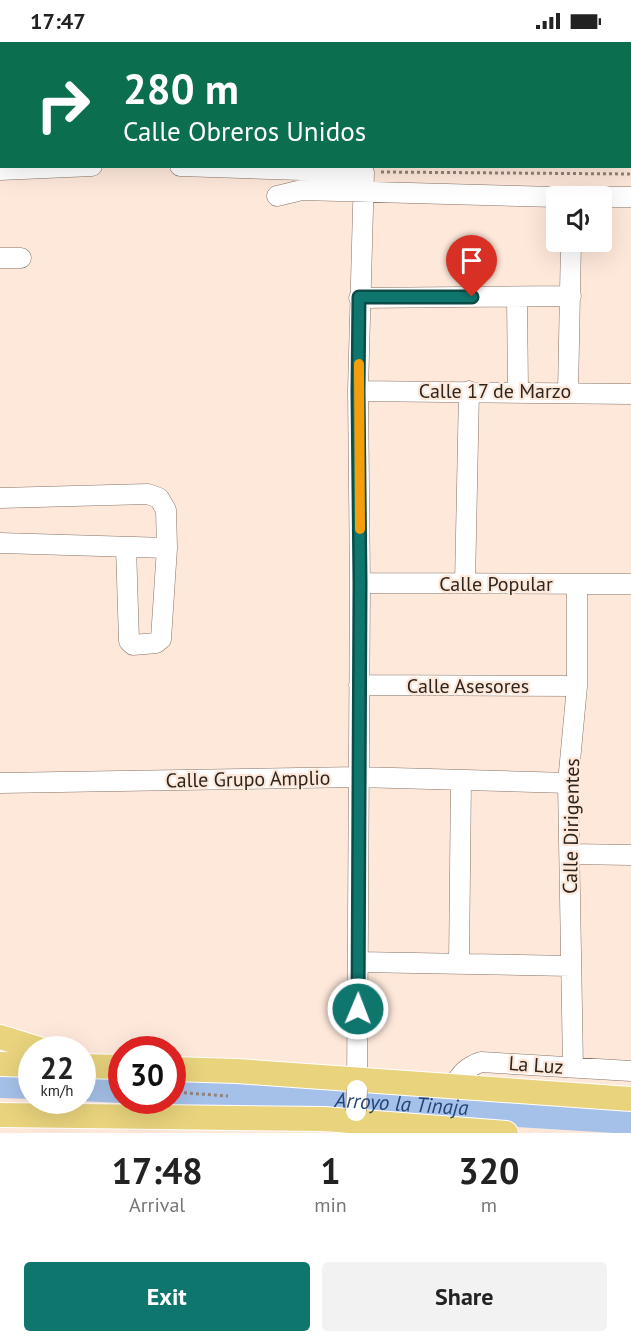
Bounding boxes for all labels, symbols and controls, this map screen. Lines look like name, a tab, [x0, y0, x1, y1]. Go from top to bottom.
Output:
text: 17:47	[30, 7, 86, 35]
text: 280 m	[123, 61, 239, 116]
icon: right	[24, 66, 102, 144]
text: Calle Obreros Unidos	[123, 114, 366, 148]
map controls	[546, 186, 612, 252]
button: sound	[546, 186, 612, 252]
pin	[446, 235, 497, 297]
icon: arrive	[455, 244, 488, 277]
street label: Calle 17 de Marzo	[419, 378, 571, 404]
street label: Calle Popular	[439, 571, 553, 597]
street label: Calle Asesores	[407, 673, 529, 699]
street label: Calle Dirigentes	[557, 758, 585, 894]
street label: Calle Grupo Amplio	[165, 765, 331, 793]
position arrow	[326, 977, 390, 1041]
speed limit sign: 30	[108, 1036, 186, 1114]
text: 22	[40, 1048, 74, 1087]
street label: La Luz	[508, 1050, 564, 1080]
text: km/h	[41, 1081, 73, 1100]
water label: Arroyo la Tinaja	[333, 1086, 470, 1121]
text: 17:48	[111, 1147, 203, 1194]
text: 1	[320, 1147, 341, 1194]
text: 320	[458, 1147, 520, 1194]
text: Arrival	[129, 1192, 185, 1218]
text: min	[314, 1192, 347, 1218]
text: m	[481, 1192, 497, 1218]
button: Exit	[24, 1262, 310, 1331]
button: Share	[322, 1262, 607, 1331]

